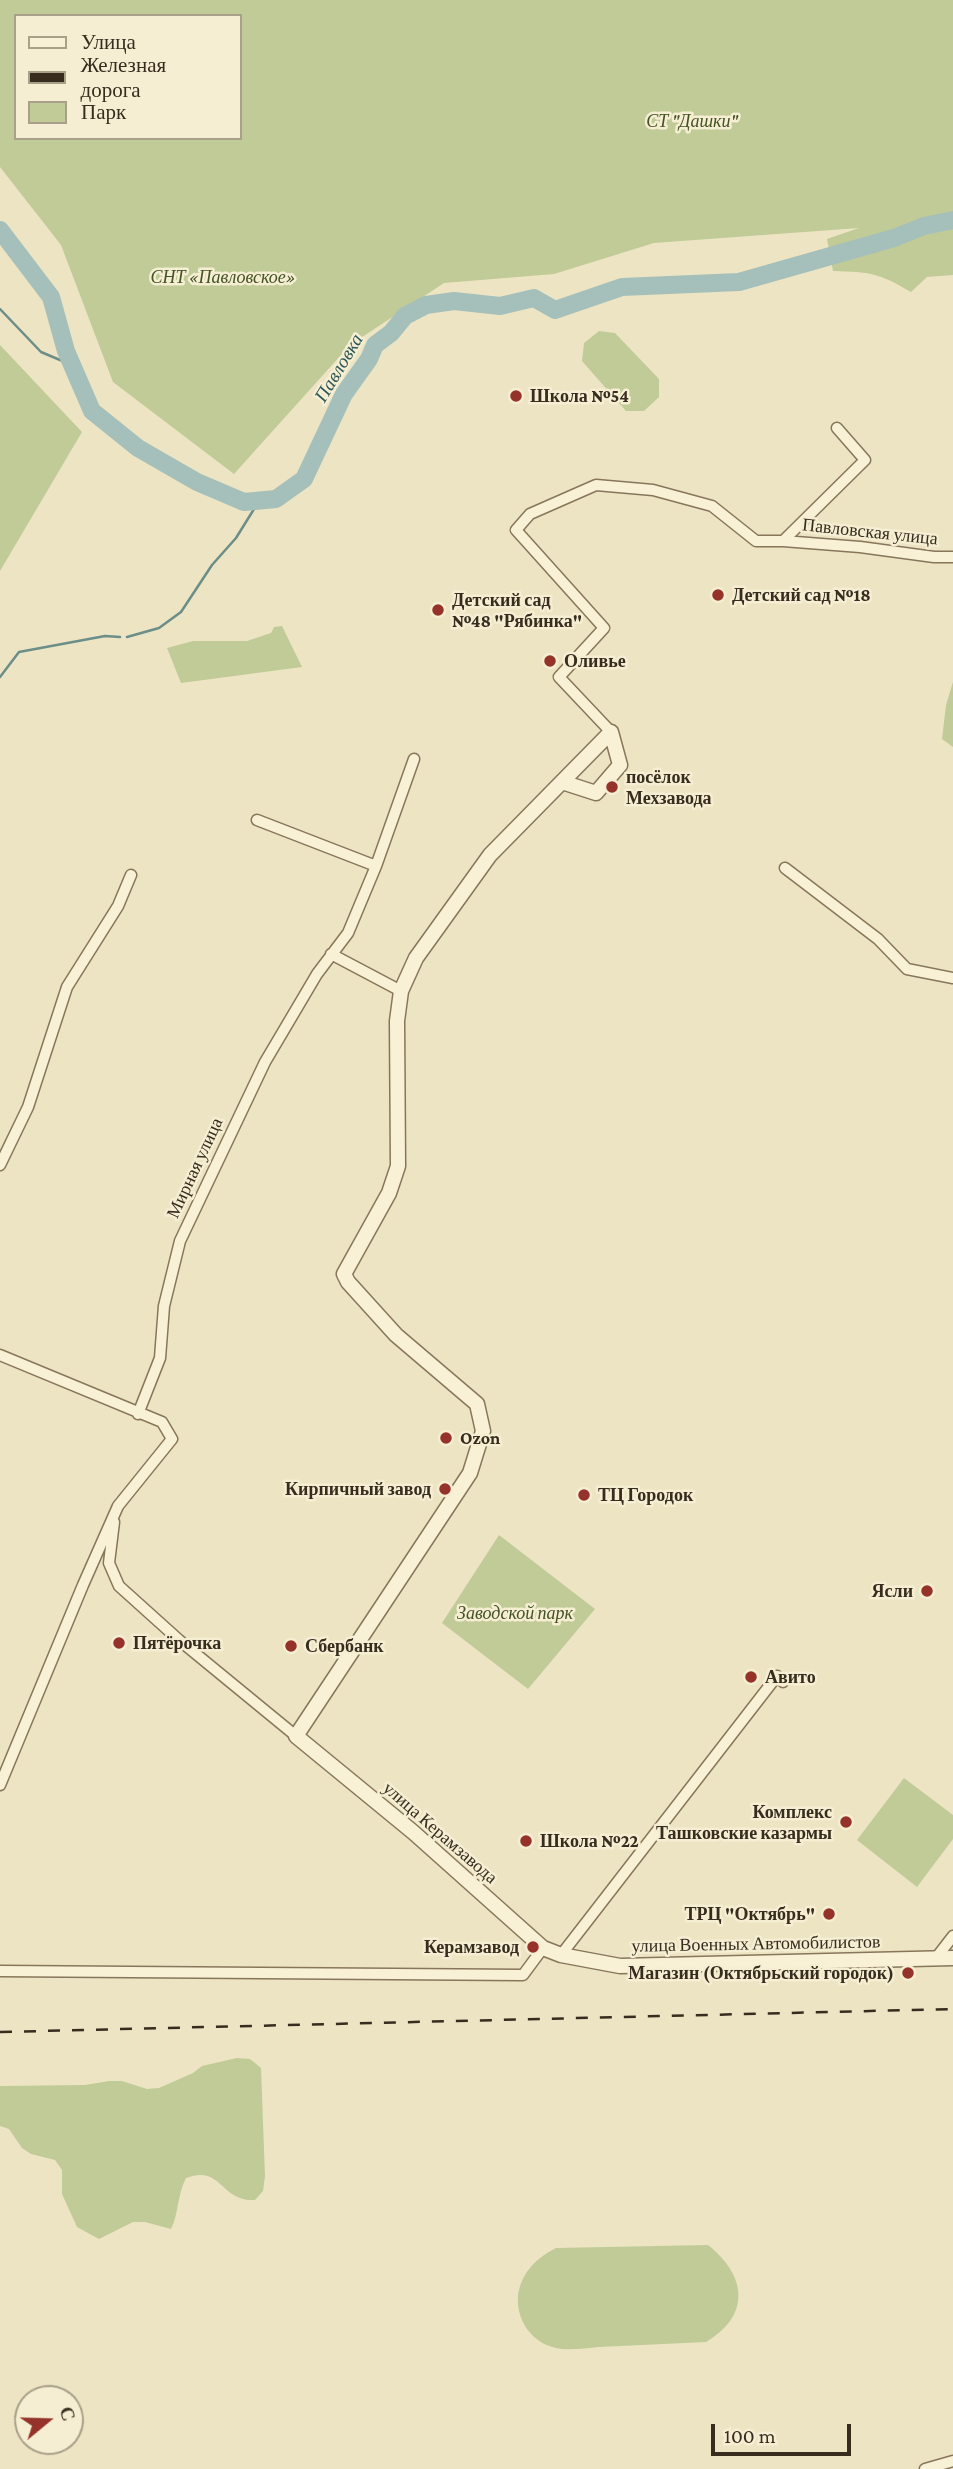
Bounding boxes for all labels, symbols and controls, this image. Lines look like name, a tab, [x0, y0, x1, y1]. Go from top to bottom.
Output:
legend	[14, 14, 242, 140]
text: Улица	[81, 30, 136, 54]
text: Железная дорога	[80, 53, 166, 102]
text: Парк	[81, 100, 126, 124]
park label: СТ "Дашки"	[646, 110, 738, 132]
park label: СНТ «Павловское»	[150, 266, 296, 288]
water label: Павловка	[310, 330, 368, 406]
place label: Школа №54	[530, 385, 629, 407]
marker: Школа №54	[508, 388, 524, 404]
street label: Павловская улица	[801, 514, 939, 550]
place label: Детский сад №18	[732, 584, 871, 606]
marker: Детский сад №18	[710, 587, 726, 603]
place label: Детский сад №48 "Рябинка"	[452, 589, 582, 632]
marker: Детский сад №48 "Рябинка"	[430, 602, 446, 618]
place label: Оливье	[564, 650, 626, 672]
marker: Оливье	[542, 653, 558, 669]
place label: посёлок Мехзавода	[626, 766, 712, 808]
marker: посёлок Мехзавода	[604, 779, 620, 795]
street label: Мирная улица	[162, 1114, 228, 1222]
place label: Ozon	[460, 1427, 500, 1449]
marker: Ozon	[438, 1430, 454, 1446]
place label: Кирпичный завод	[285, 1478, 431, 1500]
marker: Кирпичный завод	[437, 1481, 453, 1497]
place label: ТЦ Городок	[598, 1484, 693, 1506]
marker: ТЦ Городок	[576, 1487, 592, 1503]
place label: Ясли	[872, 1580, 913, 1602]
marker: Ясли	[919, 1583, 935, 1599]
park label: Заводской парк	[457, 1602, 573, 1624]
place label: Пятёрочка	[133, 1632, 221, 1654]
marker: Пятёрочка	[111, 1635, 127, 1651]
place label: Сбербанк	[305, 1635, 384, 1657]
marker: Сбербанк	[283, 1638, 299, 1654]
place label: Авито	[765, 1666, 816, 1688]
marker: Авито	[743, 1669, 759, 1685]
street label: улица Керамзавода	[378, 1777, 502, 1889]
place label: Комплекс Ташковские казармы	[656, 1801, 832, 1843]
marker: Комплекс Ташковские казармы	[838, 1814, 854, 1830]
place label: Школа №22	[540, 1830, 639, 1852]
marker: Школа №22	[518, 1833, 534, 1849]
place label: ТРЦ "Октябрь"	[685, 1903, 815, 1925]
marker: ТРЦ "Октябрь"	[821, 1906, 837, 1922]
street label: улица Военных Автомобилистов	[631, 1931, 881, 1957]
place label: Керамзавод	[424, 1936, 519, 1958]
marker: Керамзавод	[525, 1939, 541, 1955]
place label: Магазин (Октябрьский городок)	[628, 1962, 894, 1984]
marker: Магазин (Октябрьский городок)	[900, 1965, 916, 1981]
north arrow	[14, 2385, 84, 2455]
text: С	[55, 2404, 80, 2424]
scale bar	[715, 2410, 855, 2454]
text: 100 m	[724, 2424, 776, 2448]

